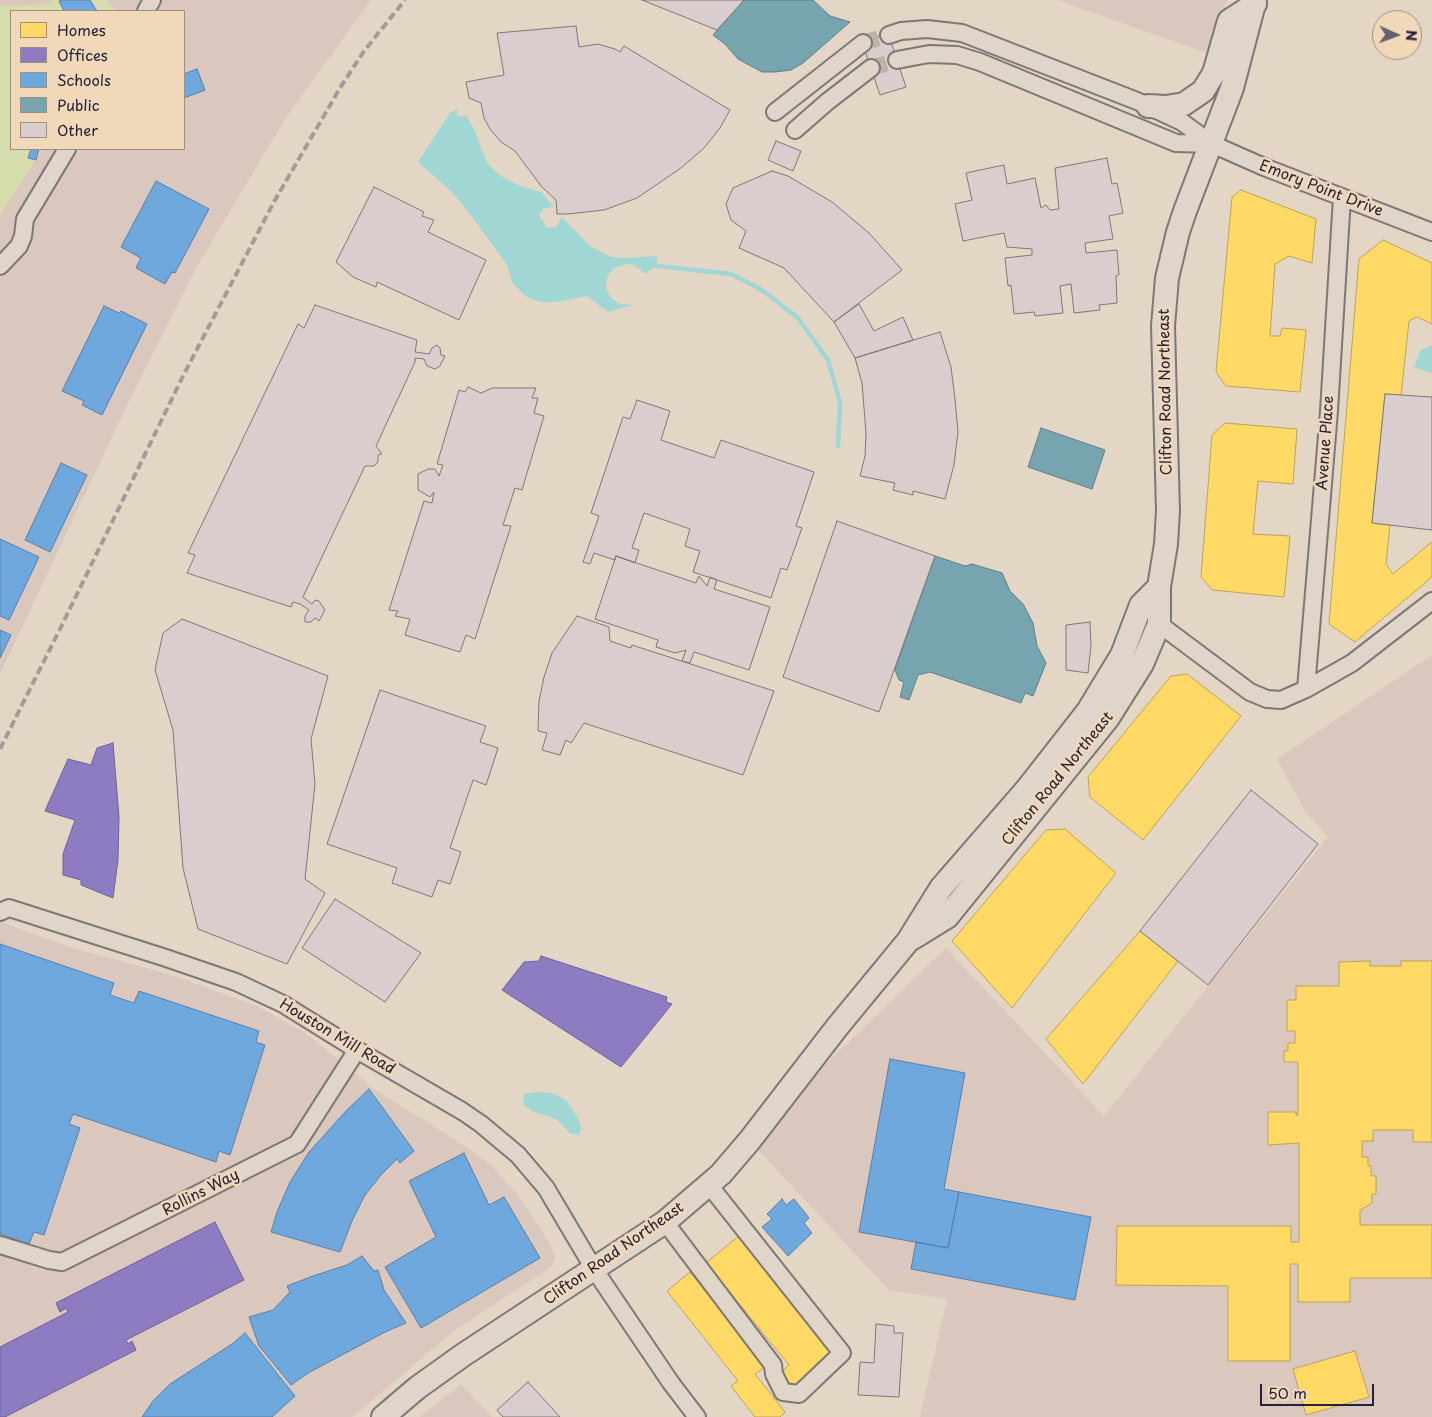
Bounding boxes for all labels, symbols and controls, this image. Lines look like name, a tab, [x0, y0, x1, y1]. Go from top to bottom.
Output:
legend	[10, 10, 185, 150]
north arrow	[1372, 10, 1422, 60]
text: Homes	[57, 18, 106, 41]
text: N	[1401, 30, 1422, 41]
text: Offices	[57, 43, 108, 66]
text: Schools	[57, 68, 111, 91]
text: Public	[57, 93, 100, 116]
text: Other	[57, 118, 98, 141]
street label: Emory Point Drive	[1257, 157, 1385, 221]
street label: Clifton Road Northeast	[1156, 308, 1176, 476]
street label: Avenue Place	[1314, 395, 1338, 491]
street label: Clifton Road Northeast	[999, 709, 1117, 849]
street label: Houston Mill Road	[276, 995, 398, 1079]
street label: Rollins Way	[160, 1166, 242, 1220]
street label: Clifton Road Northeast	[541, 1199, 687, 1309]
scale bar	[1262, 1374, 1376, 1406]
text: 50 m	[1268, 1381, 1307, 1404]

